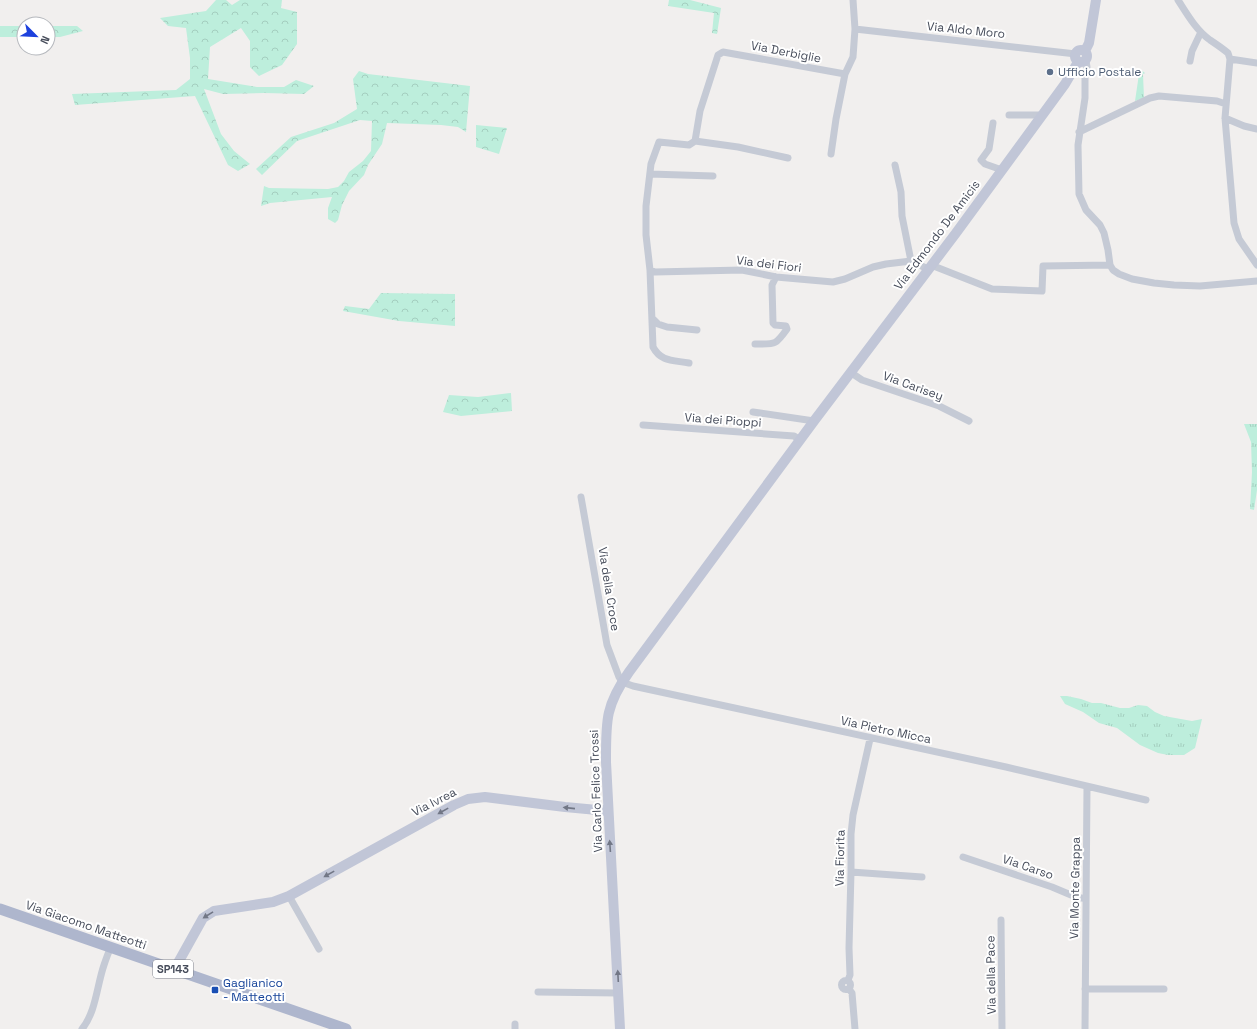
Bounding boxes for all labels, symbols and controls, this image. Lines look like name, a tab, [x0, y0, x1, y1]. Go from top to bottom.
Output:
north arrow	[16, 16, 56, 56]
street label: Via Aldo Moro	[926, 18, 1006, 42]
text: N	[37, 34, 53, 46]
street label: Via Derbiglie	[749, 37, 823, 67]
place label: Ufficio Postale	[1058, 64, 1141, 80]
marker: Ufficio Postale	[1045, 67, 1055, 77]
street label: Via Edmondo De Amicis	[890, 177, 984, 293]
street label: Via dei Fiori	[736, 252, 803, 276]
street label: Via Carisey	[881, 368, 945, 404]
street label: Via dei Pioppi	[684, 409, 762, 431]
street label: Via della Croce	[594, 546, 624, 632]
street label: Via Pietro Micca	[839, 713, 933, 747]
street label: Via Carlo Felice Trossi	[586, 729, 606, 853]
street label: Via Ivrea	[409, 784, 459, 820]
one-way arrow	[563, 804, 575, 811]
one-way arrow	[437, 808, 449, 815]
street label: Via Fiorita	[832, 829, 848, 887]
street label: Via Monte Grappa	[1066, 837, 1084, 939]
one-way arrow	[607, 840, 614, 852]
street label: Via Carso	[1000, 851, 1056, 883]
one-way arrow	[323, 870, 335, 877]
street label: Via Giacomo Matteotti	[23, 897, 149, 953]
one-way arrow	[202, 912, 214, 919]
street label: Via della Pace	[982, 935, 1000, 1015]
road number: SP143	[153, 960, 193, 978]
one-way arrow	[615, 969, 621, 982]
place label: Gaglianico - Matteotti	[223, 975, 285, 1005]
marker: Gaglianico - Matteotti	[210, 985, 220, 995]

